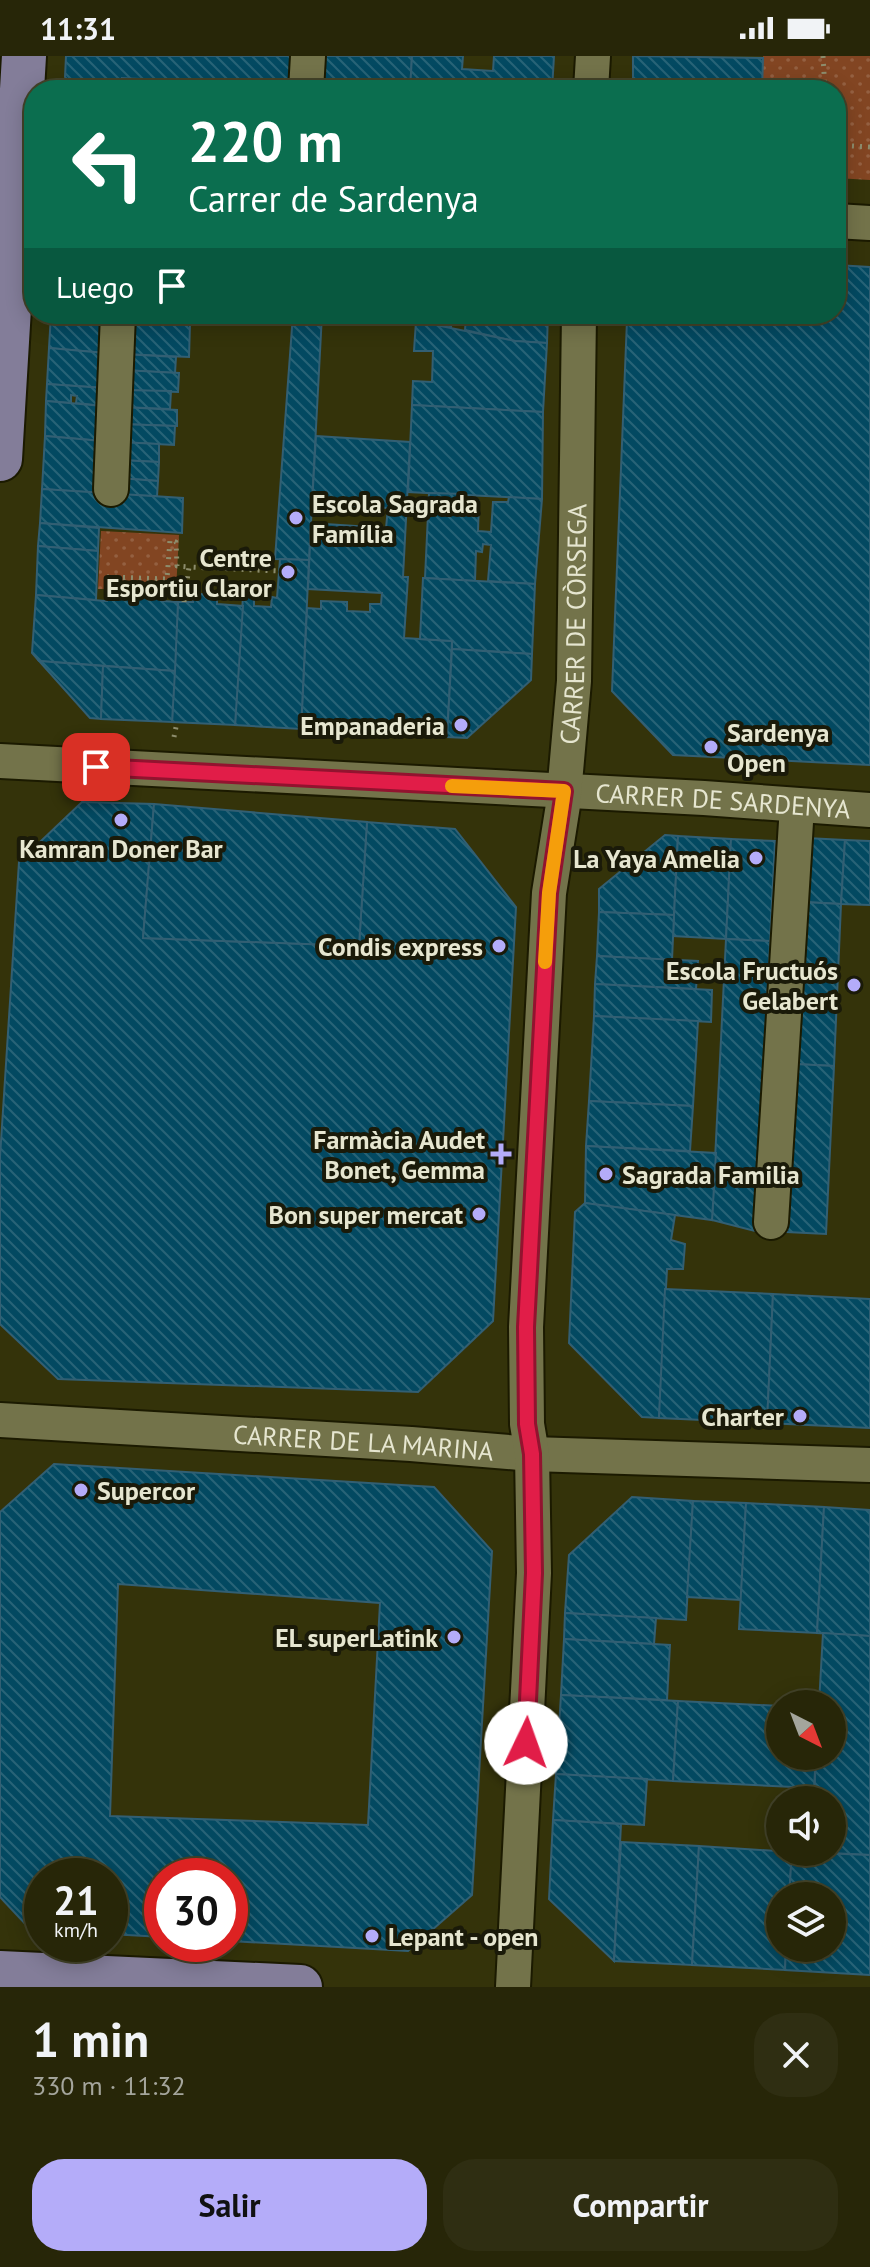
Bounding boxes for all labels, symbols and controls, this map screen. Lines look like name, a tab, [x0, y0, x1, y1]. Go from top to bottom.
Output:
text: 11:31	[40, 9, 116, 48]
text: 220 m	[188, 105, 343, 177]
icon: left	[56, 112, 160, 216]
text: Carrer de Sardenya	[188, 175, 479, 222]
icon: arrive	[150, 264, 194, 308]
text: Luego	[56, 267, 134, 306]
place label: Escola Sagrada Família	[312, 487, 478, 550]
street label: CARRER DE CÒRSEGA	[552, 503, 593, 746]
marker: Escola Sagrada Família	[287, 509, 305, 527]
place label: Centre Esportiu Claror	[106, 541, 273, 604]
marker: Centre Esportiu Claror	[279, 563, 297, 581]
place label: Empanaderia	[300, 709, 445, 742]
marker: Empanaderia	[452, 716, 470, 734]
place label: Sardenya Open	[727, 716, 830, 779]
pin	[62, 733, 130, 801]
marker: Sardenya Open	[702, 738, 720, 756]
icon: arrive	[74, 745, 118, 789]
street label: CARRER DE SARDENYA	[595, 776, 852, 825]
marker: Kamran Doner Bar	[112, 811, 130, 829]
place label: Kamran Doner Bar	[19, 832, 224, 865]
place label: La Yaya Amelia	[573, 842, 740, 875]
marker: La Yaya Amelia	[747, 849, 765, 867]
place label: Condis express	[318, 930, 483, 963]
marker: Condis express	[490, 937, 508, 955]
place label: Escola Fructuós Gelabert	[666, 954, 838, 1017]
marker: Escola Fructuós Gelabert	[845, 976, 863, 994]
place label: Farmàcia Audet Bonet, Gemma	[313, 1123, 485, 1186]
marker: Farmàcia Audet Bonet, Gemma	[492, 1145, 510, 1163]
place label: Sagrada Familia	[622, 1158, 800, 1191]
marker: Sagrada Familia	[597, 1165, 615, 1183]
place label: Bon super mercat	[269, 1198, 463, 1231]
marker: Bon super mercat	[470, 1205, 488, 1223]
place label: Charter	[701, 1400, 785, 1433]
marker: Charter	[791, 1407, 809, 1425]
street label: CARRER DE LA MARINA	[232, 1417, 495, 1467]
place label: Supercor	[97, 1474, 196, 1507]
marker: Supercor	[72, 1481, 90, 1499]
place label: EL superLatink	[275, 1621, 438, 1654]
marker: EL superLatink	[445, 1628, 463, 1646]
north arrow	[766, 1690, 846, 1770]
map controls	[766, 1690, 846, 1962]
position arrow	[484, 1701, 568, 1785]
button: sound	[766, 1786, 846, 1866]
speed limit sign: 30	[144, 1858, 248, 1962]
text: 21	[53, 1874, 99, 1926]
button: layers	[766, 1882, 846, 1962]
text: km/h	[54, 1917, 98, 1943]
place label: Lepant - open	[388, 1920, 539, 1953]
marker: Lepant - open	[363, 1927, 381, 1945]
text: 1 min	[32, 2008, 149, 2070]
button: close	[754, 2013, 838, 2097]
text: 330 m · 11:32	[32, 2069, 186, 2102]
button: Salir	[32, 2159, 427, 2251]
button: Compartir	[443, 2159, 838, 2251]

